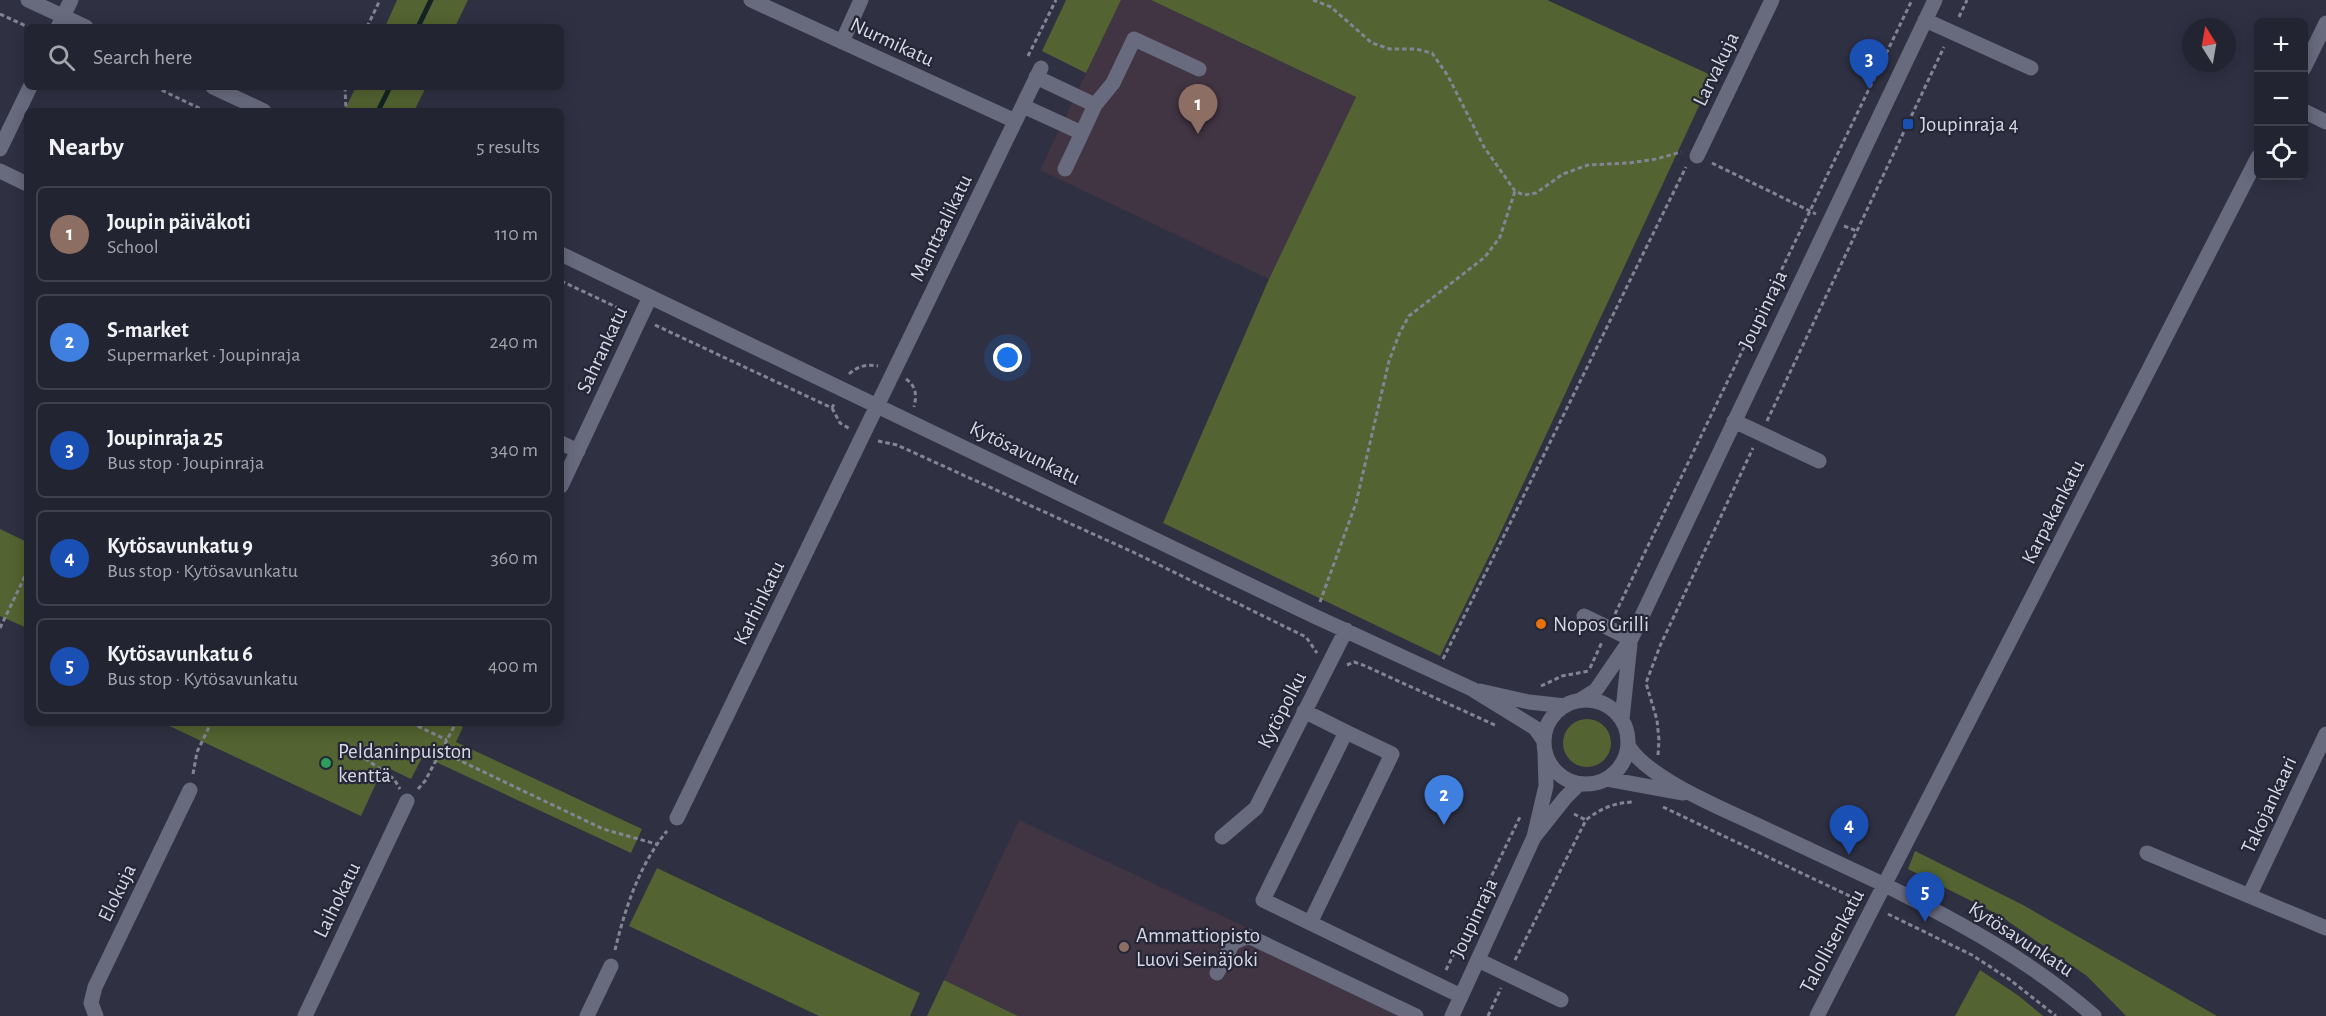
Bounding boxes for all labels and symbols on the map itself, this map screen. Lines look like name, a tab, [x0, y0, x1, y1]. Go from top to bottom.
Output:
street label: Nurmikatu	[847, 14, 937, 71]
north arrow	[2182, 18, 2236, 72]
street label: Larvakuja	[1689, 29, 1743, 109]
pin: 3	[1850, 40, 1888, 89]
pin: 1	[1178, 84, 1218, 134]
place label: Joupinraja 4	[1920, 114, 2019, 135]
marker: Joupinraja 4	[1901, 117, 1915, 131]
street label: Manttaalikatu	[906, 171, 976, 285]
street label: Joupinraja	[1735, 267, 1791, 353]
street label: Sahrankatu	[573, 303, 631, 397]
your location	[993, 343, 1022, 372]
street label: Kytösavunkatu	[966, 417, 1084, 489]
street label: Karpakankatu	[2018, 456, 2088, 567]
street label: Karhinkatu	[730, 557, 788, 648]
place label: Nopos Grilli	[1553, 614, 1649, 635]
marker: Nopos Grilli	[1534, 617, 1548, 631]
street label: Kytöpolku	[1254, 668, 1310, 752]
place label: Peldaninpuiston kenttä	[338, 741, 472, 786]
street label: Takojankaari	[2237, 753, 2301, 857]
marker: Peldaninpuiston kenttä	[319, 756, 333, 770]
pin: 2	[1424, 776, 1464, 825]
pin: 4	[1830, 806, 1868, 855]
street label: Laihokatu	[310, 859, 364, 941]
street label: Elokuja	[94, 861, 140, 925]
pin: 5	[1906, 872, 1944, 922]
street label: Joupinraja	[1447, 875, 1502, 961]
street label: Talollisenkatu	[1796, 885, 1868, 996]
street label: Kytösavunkatu	[1965, 897, 2077, 981]
place label: Ammattiopisto Luovi Seinäjoki	[1136, 925, 1260, 970]
marker: Ammattiopisto Luovi Seinäjoki	[1117, 940, 1131, 954]

